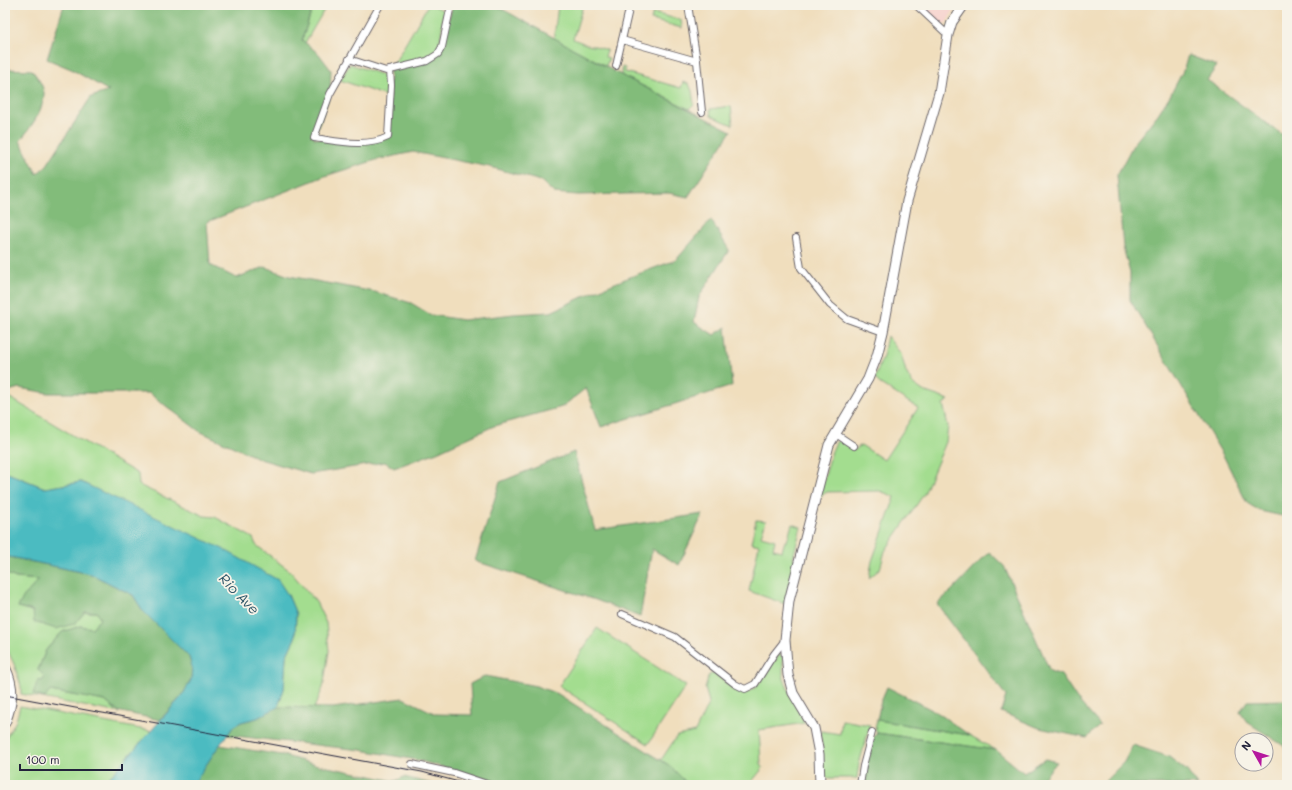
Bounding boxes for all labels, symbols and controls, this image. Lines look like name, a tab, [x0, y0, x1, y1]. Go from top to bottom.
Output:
water label: Rio Ave	[215, 569, 264, 618]
north arrow	[1234, 732, 1274, 772]
text: N	[1237, 737, 1254, 753]
scale bar	[20, 746, 122, 772]
text: 100 m	[26, 751, 60, 767]

